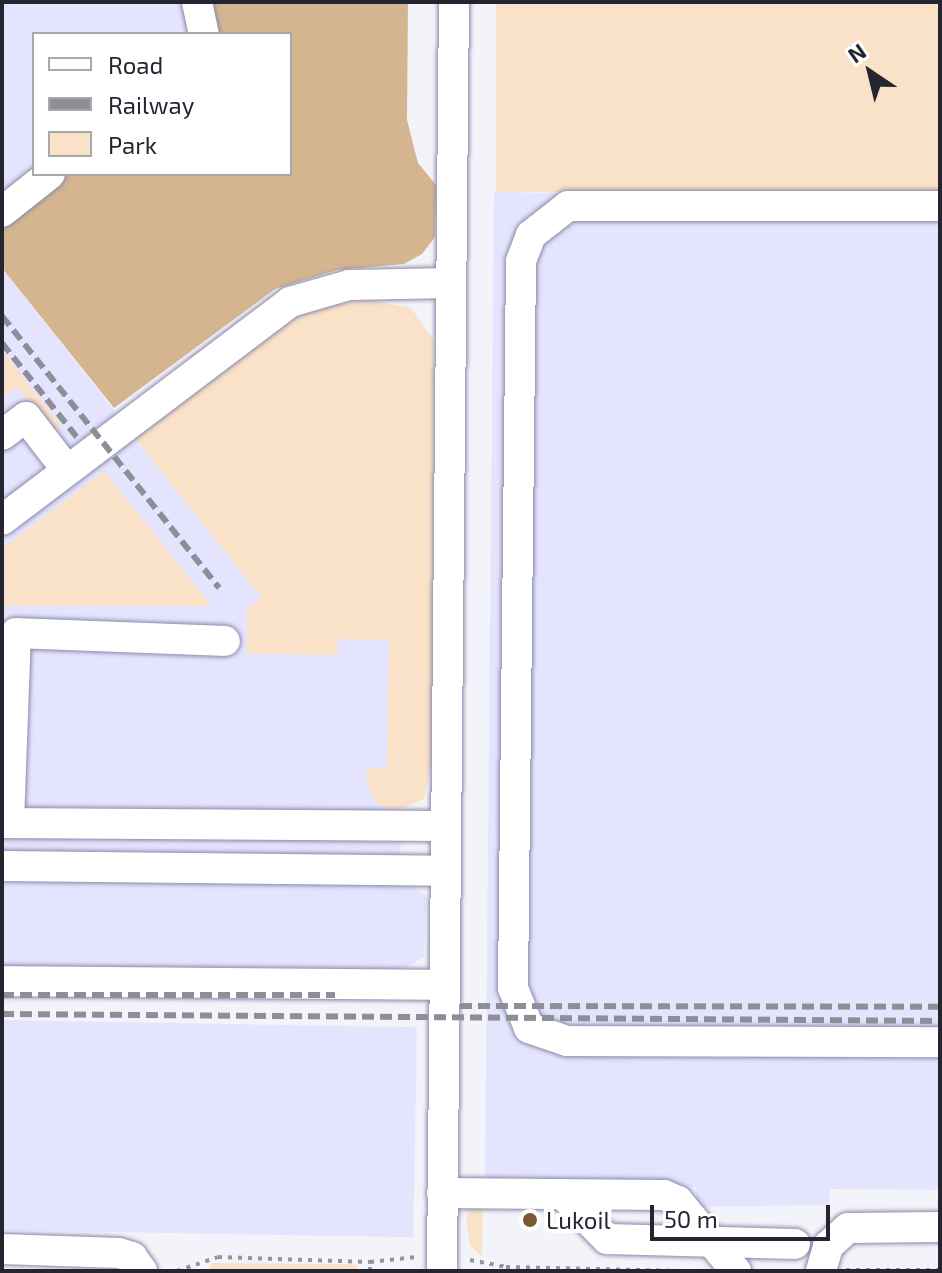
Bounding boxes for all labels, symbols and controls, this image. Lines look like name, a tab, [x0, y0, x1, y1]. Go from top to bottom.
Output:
legend	[32, 32, 292, 176]
north arrow	[830, 32, 910, 112]
text: N	[842, 37, 870, 68]
text: Road	[108, 50, 163, 79]
text: Railway	[108, 90, 194, 119]
text: Park	[108, 130, 157, 159]
scale bar	[654, 1189, 834, 1239]
text: 50 m	[664, 1204, 718, 1233]
place label: Lukoil	[546, 1206, 611, 1234]
marker: Lukoil	[521, 1211, 539, 1229]

